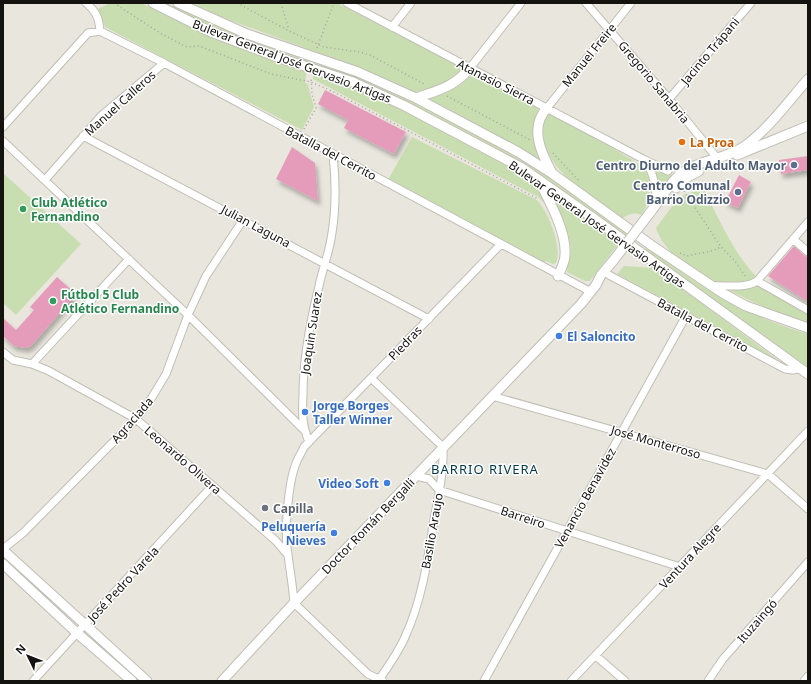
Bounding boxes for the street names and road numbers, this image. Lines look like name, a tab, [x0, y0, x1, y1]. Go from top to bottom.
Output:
street label: Jacinto Trápani	[676, 14, 743, 89]
street label: Bulevar General José Gervasio Artigas	[190, 15, 394, 107]
street label: Manuel Freire	[558, 19, 620, 91]
street label: Gregorio Sanabria	[614, 37, 694, 127]
street label: Atanasio Sierra	[454, 55, 538, 109]
street label: Manuel Calleros	[81, 66, 159, 140]
street label: Batalla del Cerrito	[282, 122, 380, 184]
street label: Bulevar General José Gervasio Artigas	[505, 156, 689, 292]
street label: Julian Laguna	[218, 200, 294, 251]
street label: Joaquin Suarez	[296, 290, 326, 377]
street label: Batalla del Cerrito	[654, 294, 752, 356]
street label: Piedras	[384, 322, 426, 364]
street label: Agraciada	[107, 393, 157, 447]
street label: José Monterroso	[608, 421, 703, 463]
street label: Leonardo Olivera	[141, 422, 225, 498]
street label: Venancio Benavidez	[550, 445, 620, 551]
street label: Doctor Román Bergalli	[318, 474, 418, 578]
street label: Basilio Araujo	[417, 492, 447, 570]
street label: Barreiro	[498, 502, 548, 532]
street label: Ventura Alegre	[655, 519, 725, 592]
street label: José Pedro Varela	[83, 542, 163, 626]
street label: Ituzaingó	[733, 595, 781, 647]

